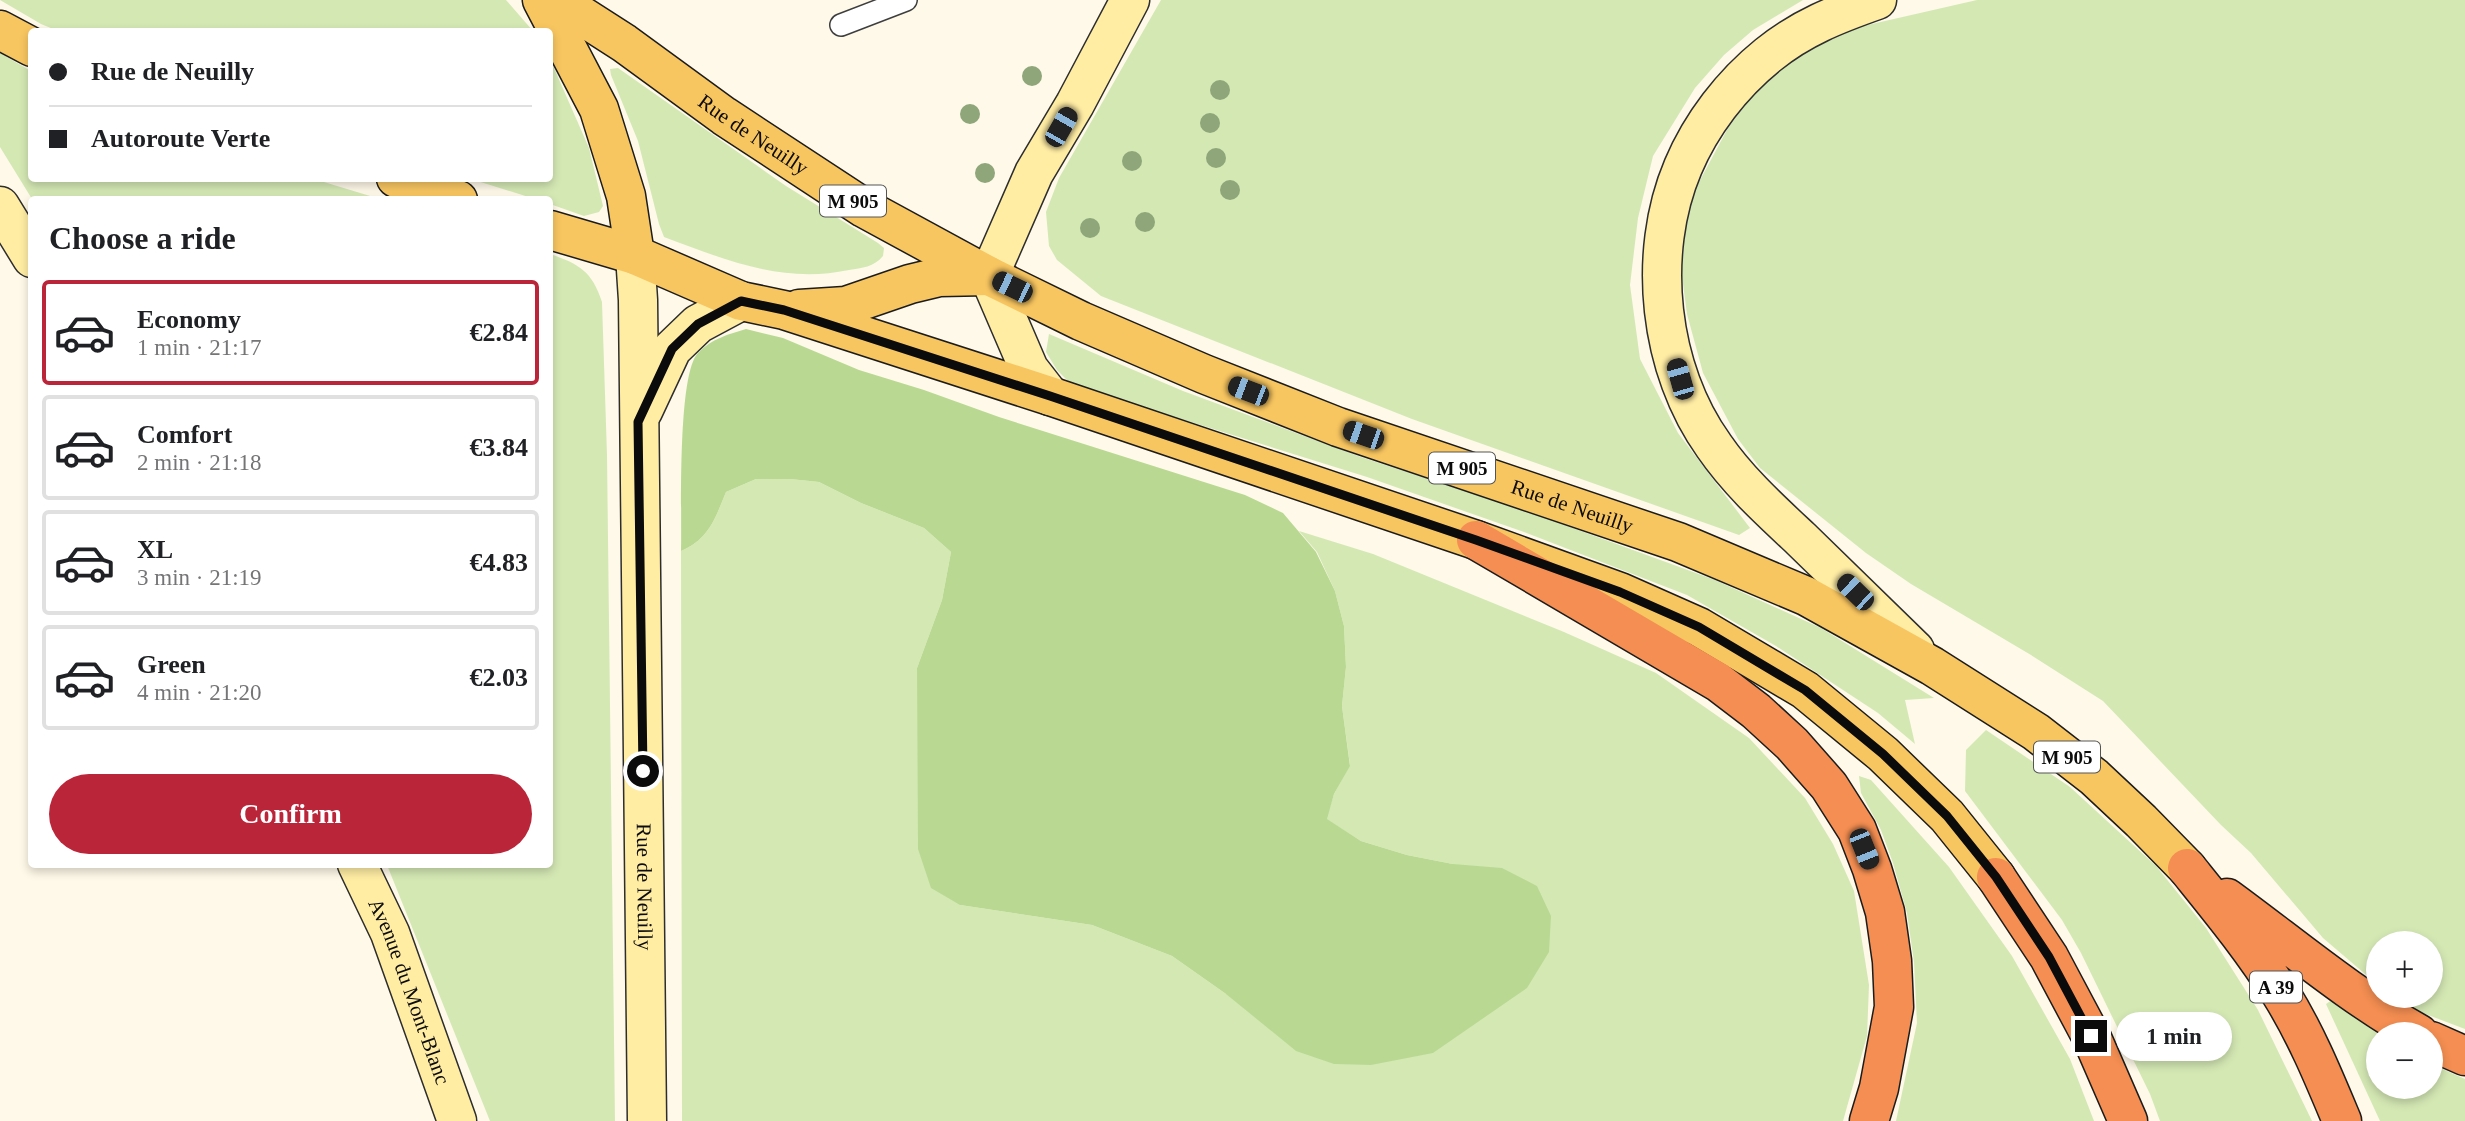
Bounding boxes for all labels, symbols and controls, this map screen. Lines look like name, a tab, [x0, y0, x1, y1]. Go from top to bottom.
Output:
text: Rue de Neuilly	[91, 57, 254, 86]
street label: Rue de Neuilly	[693, 89, 813, 180]
car	[1042, 104, 1081, 150]
text: Autoroute Verte	[91, 124, 270, 153]
road number: M 905	[820, 186, 886, 216]
text: Choose a ride	[49, 220, 236, 256]
car	[989, 268, 1036, 306]
icon: car	[53, 301, 116, 364]
text: Economy	[137, 305, 241, 334]
text: €2.84	[470, 318, 528, 347]
text: 1 min · 21:17	[137, 335, 262, 360]
car	[1665, 356, 1696, 402]
car	[1225, 374, 1272, 408]
icon: car	[53, 416, 116, 479]
car	[1340, 418, 1387, 452]
text: Comfort	[137, 420, 232, 449]
text: €3.84	[470, 433, 528, 462]
text: 2 min · 21:18	[137, 450, 262, 475]
road number: M 905	[1429, 453, 1495, 484]
street label: Rue de Neuilly	[1508, 474, 1637, 538]
icon: car	[53, 531, 116, 594]
text: XL	[137, 535, 173, 564]
text: €4.83	[470, 548, 528, 577]
text: 3 min · 21:19	[137, 565, 262, 590]
car	[1833, 570, 1878, 614]
icon: car	[53, 646, 116, 709]
text: Green	[137, 650, 206, 679]
text: €2.03	[470, 663, 528, 692]
text: 4 min · 21:20	[137, 680, 262, 705]
road number: M 905	[2034, 742, 2100, 772]
route start	[627, 755, 659, 787]
button: Confirm	[49, 774, 532, 854]
street label: Rue de Neuilly	[632, 823, 657, 951]
car	[1847, 826, 1882, 872]
street label: Avenue du Mont-Blanc	[363, 895, 455, 1088]
map controls	[2366, 931, 2443, 1099]
button: +	[2366, 931, 2443, 1008]
road number: A 39	[2250, 972, 2302, 1002]
callout: 1 min	[2116, 1012, 2231, 1060]
route end	[2075, 1020, 2107, 1052]
button: −	[2366, 1022, 2443, 1099]
text: 1 min	[2146, 1024, 2202, 1049]

